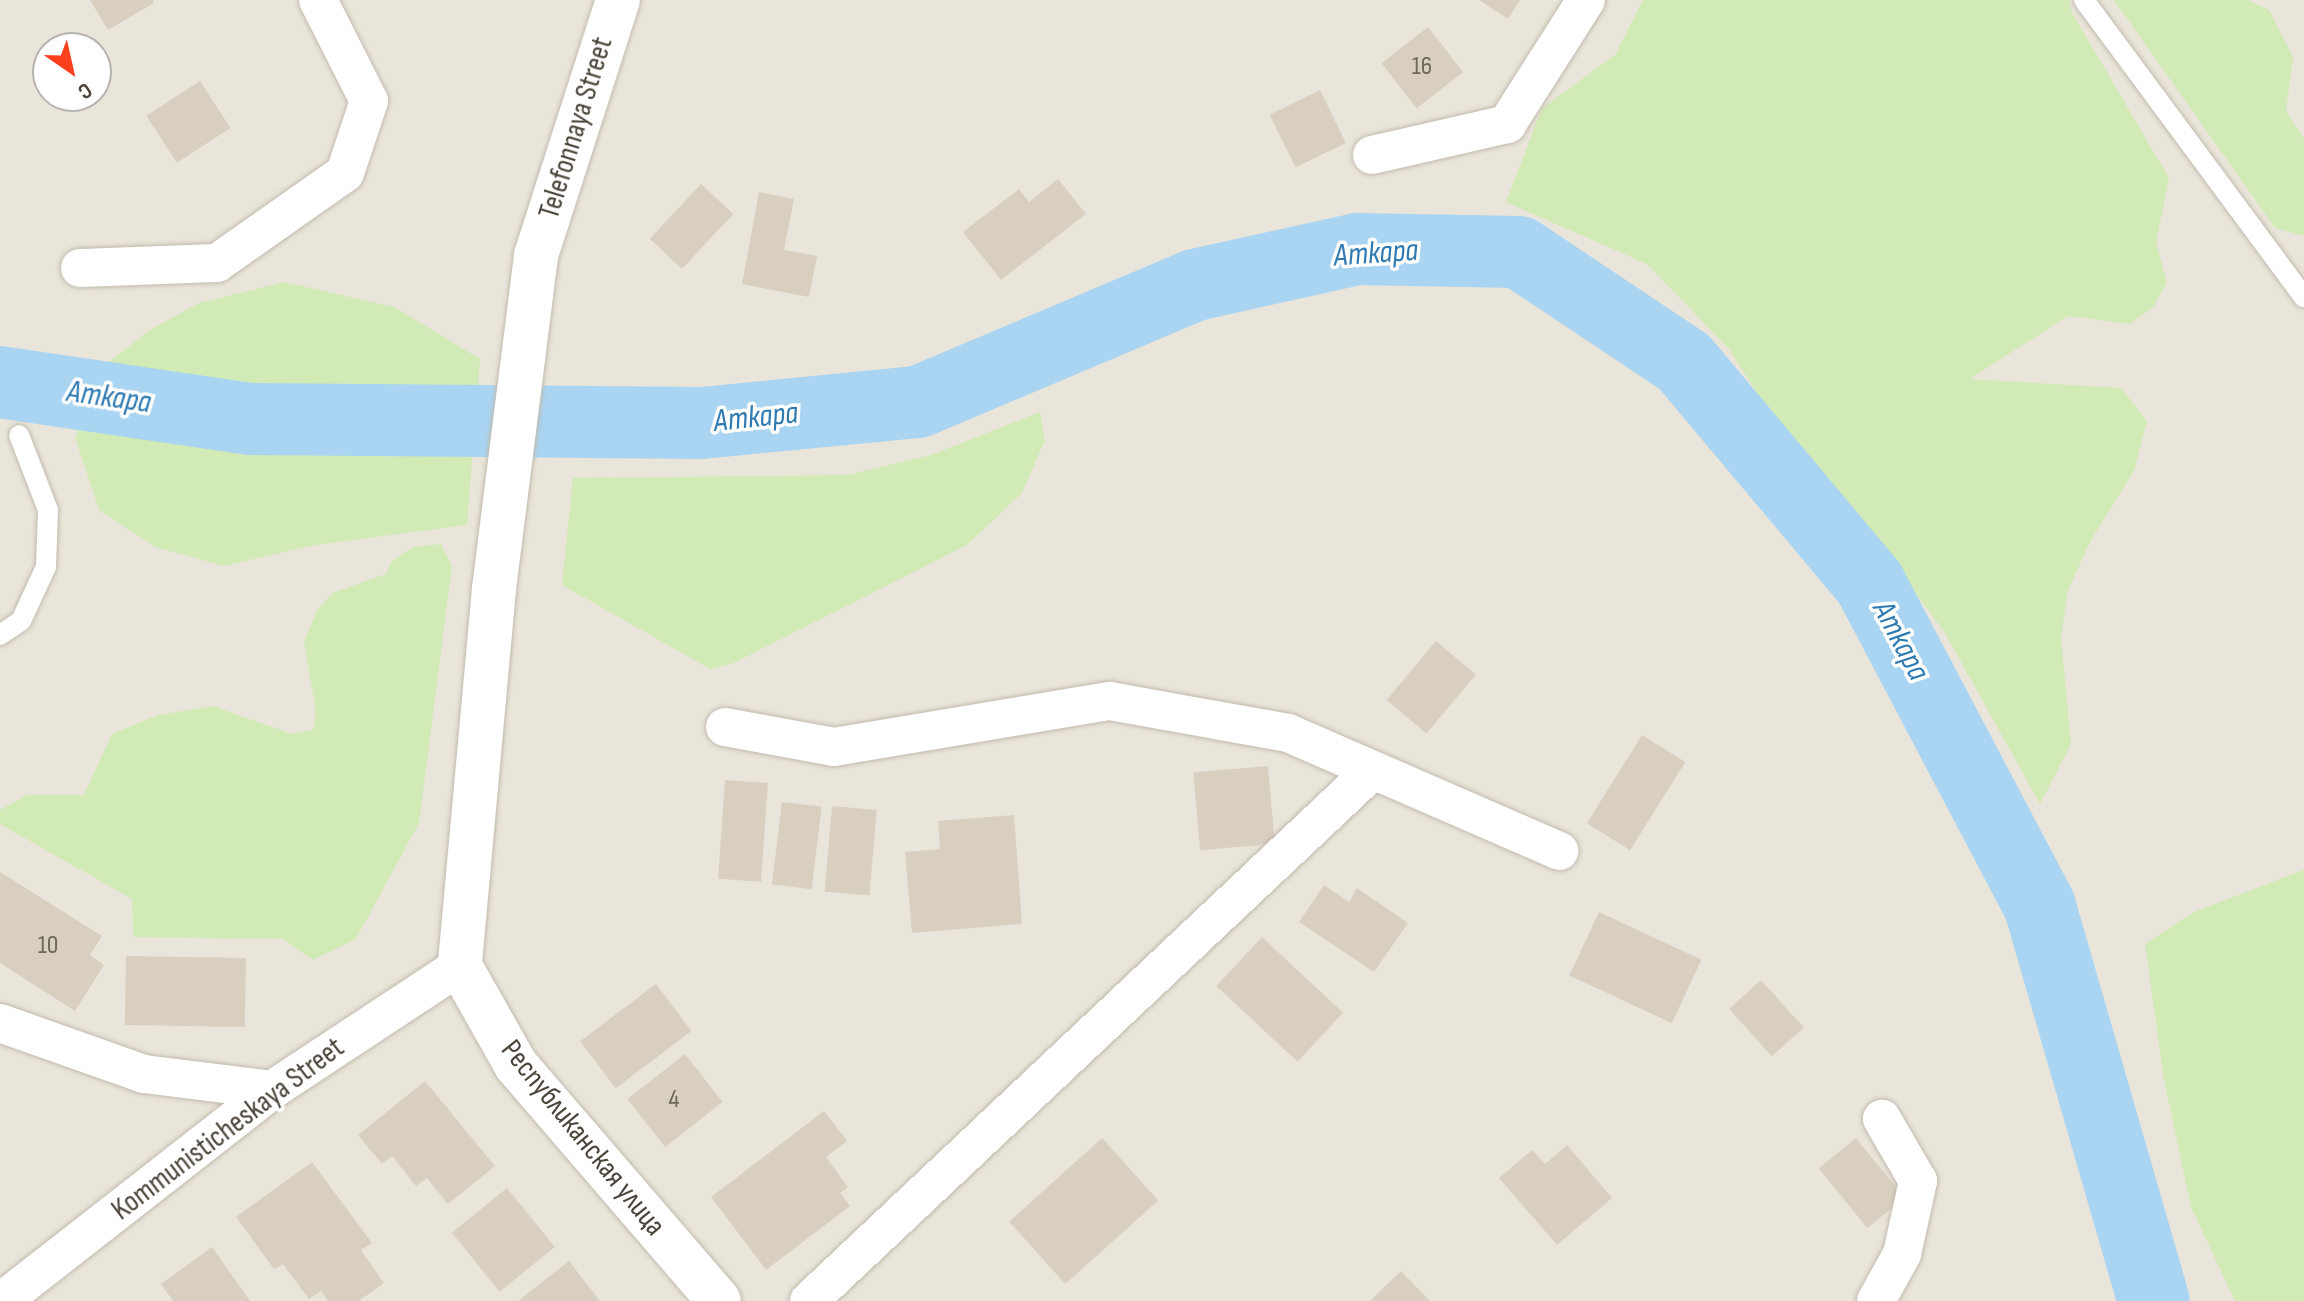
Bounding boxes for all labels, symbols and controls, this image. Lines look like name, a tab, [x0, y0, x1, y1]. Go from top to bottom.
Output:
north arrow	[32, 32, 112, 112]
street label: Telefonnaya Street	[531, 33, 621, 223]
house number: 16	[1412, 51, 1432, 83]
text: С	[72, 76, 97, 105]
water label: Аткара	[1332, 232, 1420, 276]
water label: Аткара	[64, 373, 154, 423]
water label: Аткара	[712, 394, 800, 442]
water label: Аткара	[1863, 595, 1937, 687]
house number: 10	[38, 930, 58, 962]
street label: Kommunisticheskaya Street	[105, 1030, 351, 1228]
street label: Республиканская улица	[493, 1033, 673, 1243]
house number: 4	[669, 1084, 679, 1116]

